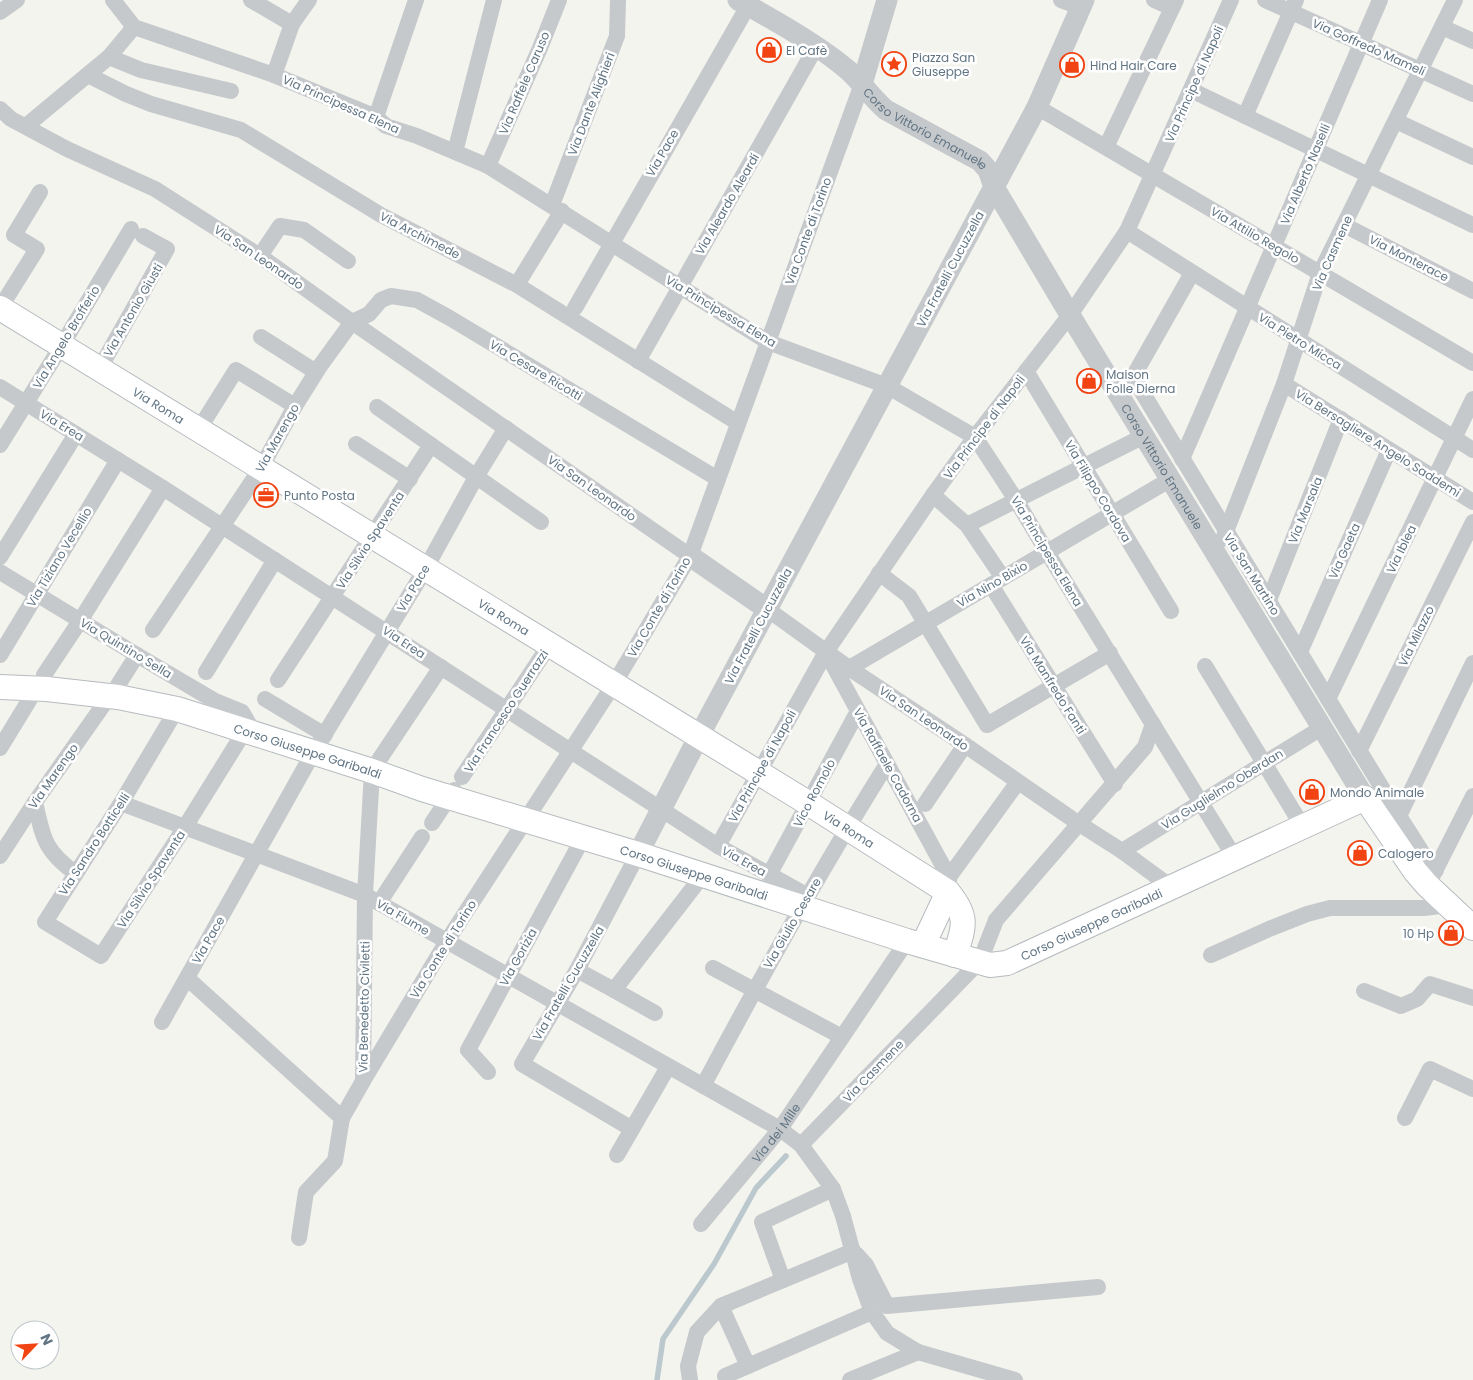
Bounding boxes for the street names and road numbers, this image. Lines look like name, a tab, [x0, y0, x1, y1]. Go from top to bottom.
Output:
street label: Via Goffredo Mameli	[1310, 14, 1428, 80]
street label: Via Principe di Napoli	[1161, 23, 1227, 145]
street label: Via Raffele Caruso	[495, 29, 553, 137]
street label: Via Dante Alighieri	[563, 50, 619, 158]
street label: Via Principessa Elena	[280, 71, 402, 137]
street label: Corso Vittorio Emanuele	[860, 84, 992, 173]
street label: Via Alberto Naselli	[1276, 121, 1334, 227]
street label: Via Pace	[642, 126, 682, 180]
street label: Via Aleardo Aleardi	[691, 150, 763, 258]
street label: Via Conte di Torino	[781, 175, 835, 287]
street label: Via Attilio Regolo	[1207, 203, 1303, 268]
street label: Via Archimede	[377, 207, 463, 263]
street label: Via Fratelli Cucuzzella	[912, 208, 988, 330]
street label: Via Casmene	[1308, 213, 1356, 293]
street label: Via San Leonardo	[211, 221, 307, 294]
street label: Via Monterace	[1366, 231, 1452, 285]
street label: Via Antonio Giusti	[99, 260, 167, 360]
street label: Via Principessa Elena	[662, 271, 780, 351]
street label: Via Angelo Brofferio	[28, 282, 104, 392]
street label: Via Pietro Micca	[1255, 309, 1345, 373]
street label: Via Cesare Ricotti	[486, 336, 586, 404]
street label: Via Principe di Napoli	[939, 372, 1029, 482]
street label: Via Roma	[129, 383, 188, 428]
street label: Via Bersagliere Angelo Saddemi	[1292, 385, 1464, 501]
street label: Via Marengo	[251, 400, 303, 475]
street label: Corso Vittorio Emanuele	[1118, 400, 1207, 532]
street label: Via Erea	[37, 405, 87, 445]
street label: Via Filippo Cordova	[1061, 437, 1135, 545]
street label: Via San Leonardo	[544, 451, 640, 525]
street label: Via Marsala	[1284, 474, 1326, 546]
street label: Via Silvio Spaventa	[332, 488, 408, 592]
street label: Via Principessa Elena	[1007, 492, 1087, 610]
street label: Via Tiziano Vecellio	[22, 504, 96, 610]
street label: Via Gaeta	[1324, 520, 1364, 582]
street label: Via Iblea	[1382, 522, 1420, 576]
street label: Via San Martino	[1220, 530, 1284, 619]
street label: Via Conte di Torino	[623, 553, 695, 660]
street label: Via Nino Bixio	[954, 557, 1031, 611]
street label: Via Pace	[392, 561, 434, 615]
street label: Via Fratelli Cucuzzella	[720, 565, 796, 687]
street label: Via Roma	[475, 594, 533, 639]
street label: Via Milazzo	[1394, 603, 1438, 669]
street label: Via Quintino Sella	[77, 614, 175, 682]
street label: Via Erea	[379, 622, 429, 662]
street label: Via Manfredo Fanti	[1016, 633, 1090, 737]
street label: Via Francesco Guerrazzi	[460, 646, 552, 776]
street label: Via San Leonardo	[876, 682, 972, 755]
street label: Via Raffaele Cadorna	[849, 705, 927, 825]
street label: Via Principe di Napoli	[724, 707, 800, 825]
street label: Corso Giuseppe Garibaldi	[232, 719, 384, 782]
street label: Via Marengo	[24, 740, 82, 812]
street label: Via Guglielmo Oberdan	[1158, 745, 1286, 833]
street label: Vico Romolo	[789, 756, 839, 830]
street label: Via Sandro Botticelli	[54, 789, 134, 899]
street label: Via Roma	[820, 806, 878, 852]
street label: Via Silvio Spaventa	[113, 827, 189, 931]
street label: Corso Giuseppe Garibaldi	[618, 841, 770, 904]
street label: Via Erea	[719, 842, 769, 880]
street label: Via Giulio Cesare	[759, 875, 825, 971]
street label: Corso Giuseppe Garibaldi	[1018, 884, 1165, 964]
street label: Via Fiume	[373, 895, 433, 939]
street label: Via Conte di Torino	[406, 896, 480, 1002]
street label: Via Pace	[188, 913, 228, 967]
street label: Via Fratelli Cucuzzella	[528, 923, 608, 1043]
street label: Via Gorizia	[495, 925, 541, 989]
street label: Via Benedetto Civiletti	[354, 941, 374, 1073]
street label: Via Casmene	[839, 1036, 907, 1106]
street label: Via dei Mille	[747, 1099, 804, 1166]

